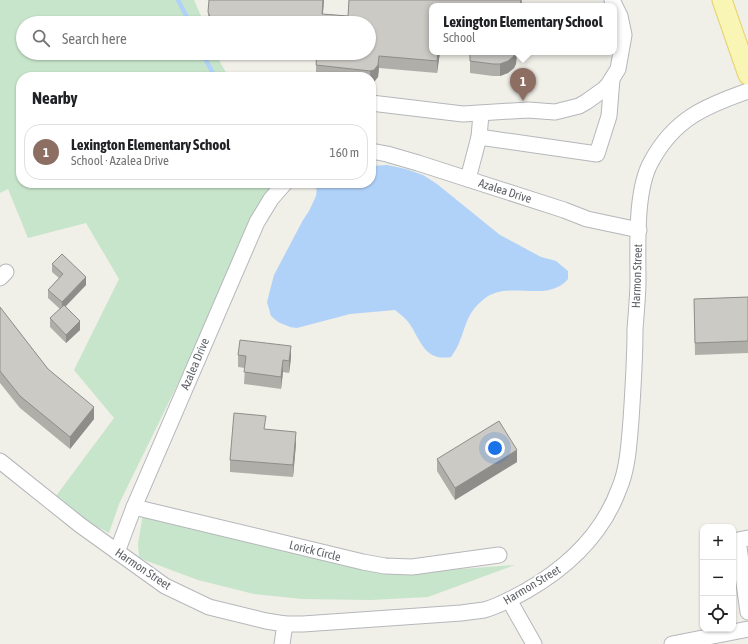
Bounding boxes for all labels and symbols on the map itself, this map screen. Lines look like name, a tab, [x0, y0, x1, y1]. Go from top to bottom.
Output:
pin: 1	[510, 68, 536, 101]
street label: Azalea Drive	[477, 176, 533, 206]
street label: Harmon Street	[629, 243, 645, 308]
street label: Azalea Drive	[178, 336, 212, 392]
your location	[485, 438, 505, 458]
street label: Lorick Circle	[288, 538, 342, 564]
street label: Harmon Street	[112, 545, 174, 593]
street label: Harmon Street	[501, 562, 564, 608]

